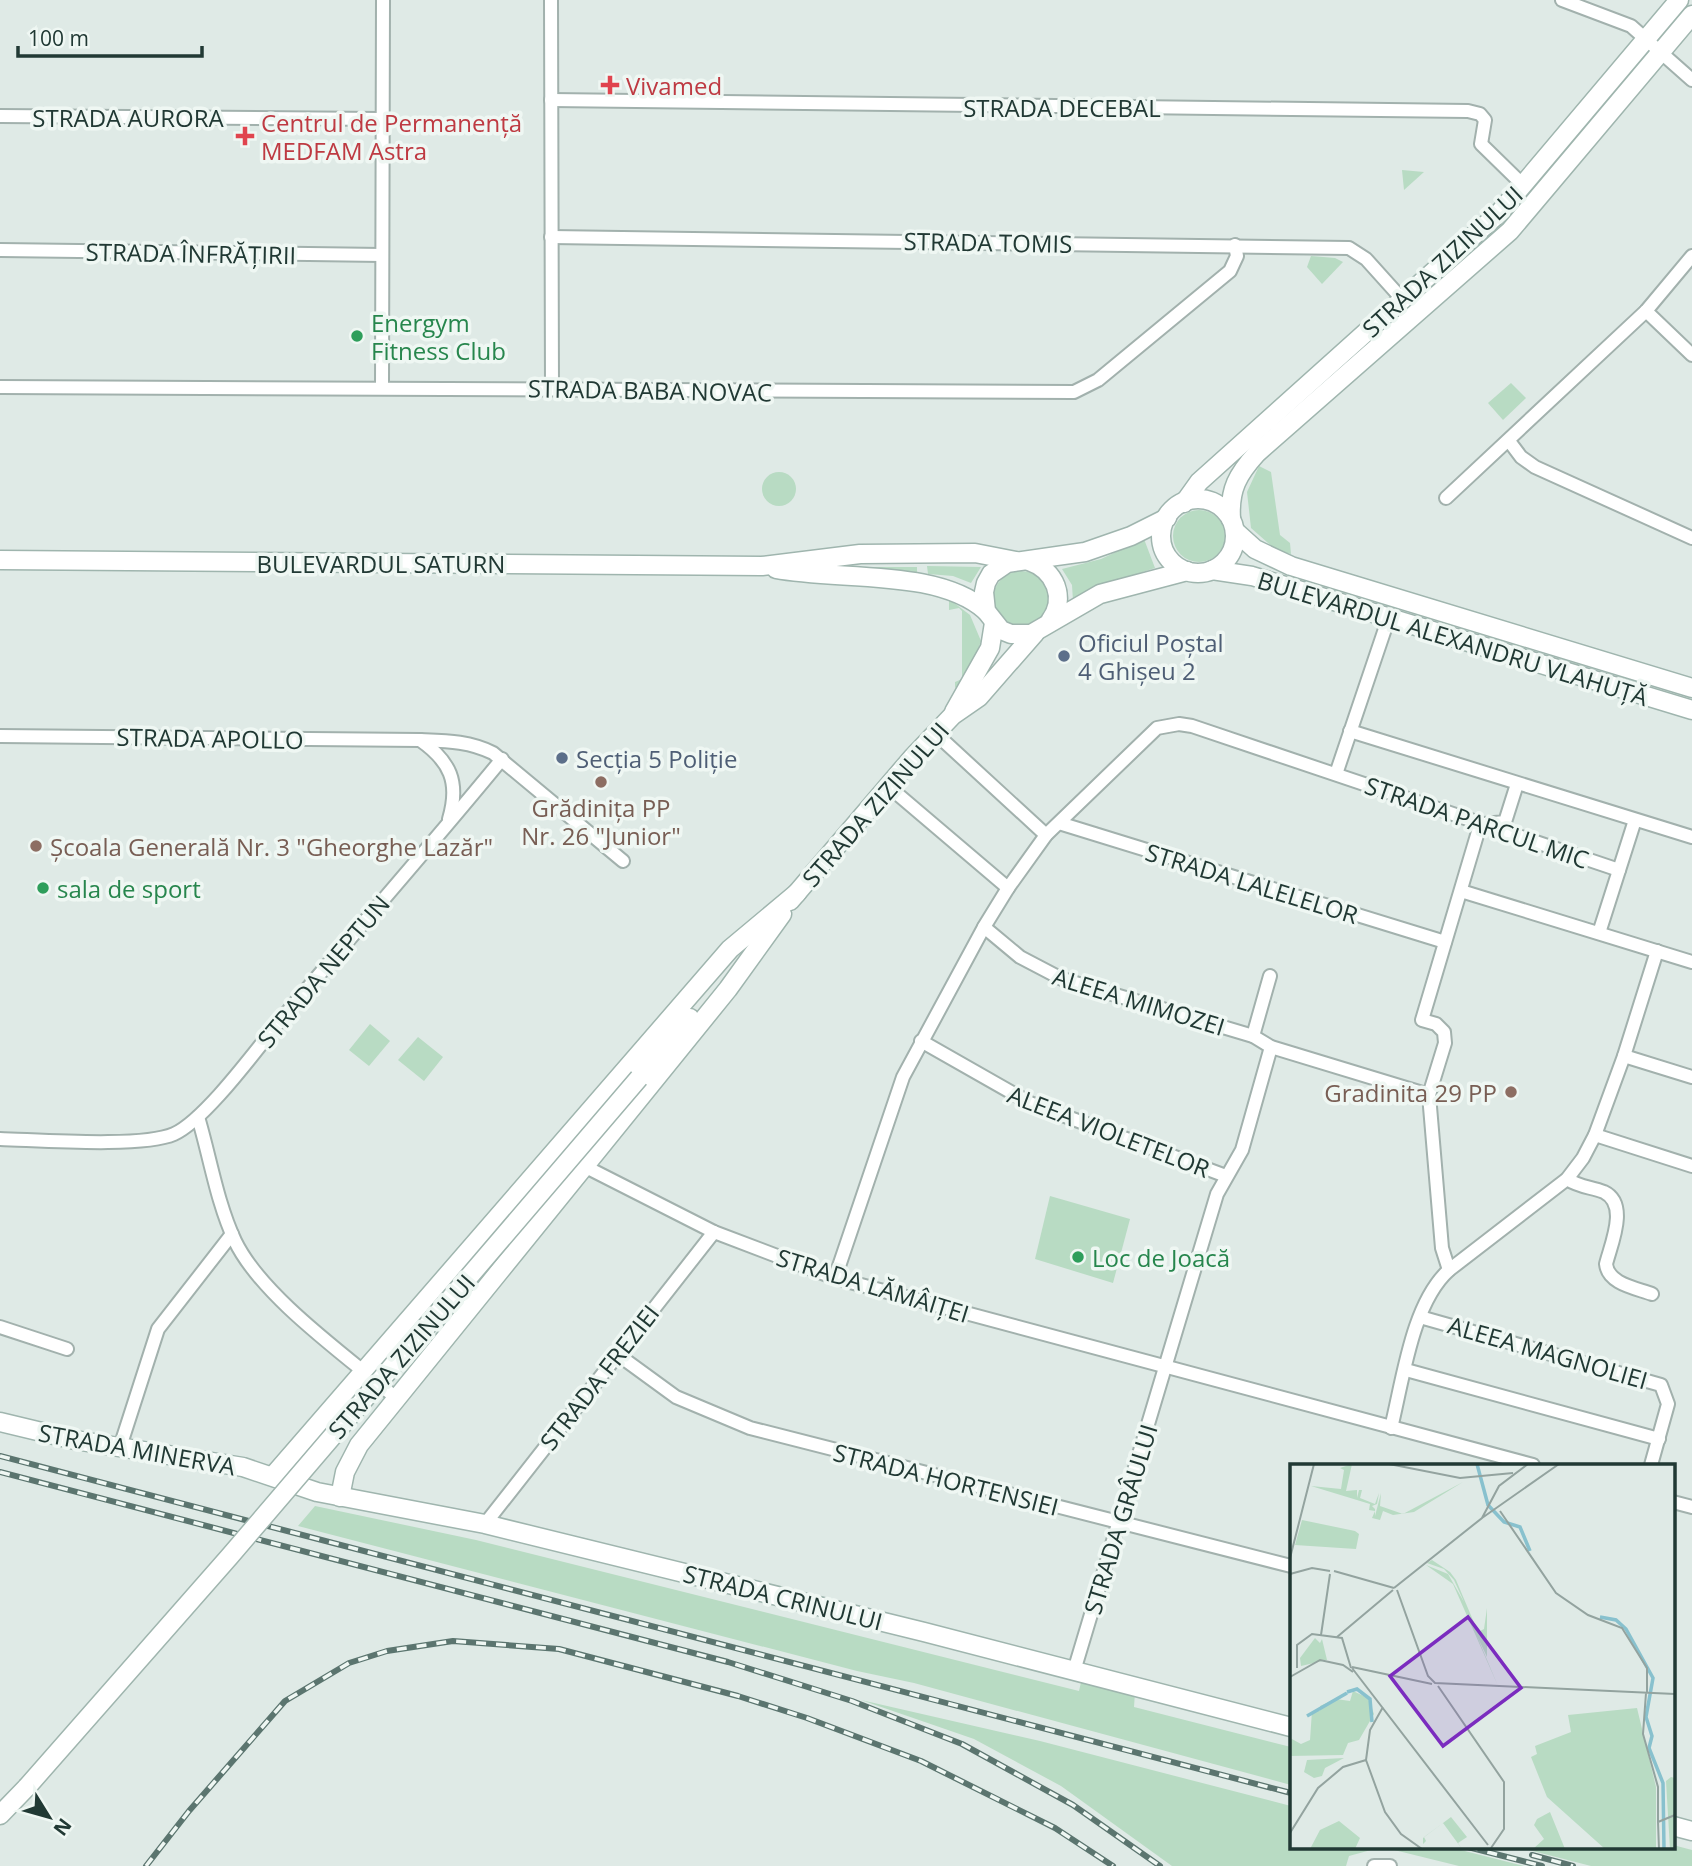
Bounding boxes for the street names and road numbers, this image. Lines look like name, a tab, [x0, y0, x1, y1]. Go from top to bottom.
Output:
street label: STRADA DECEBAL	[963, 91, 1161, 124]
street label: STRADA AURORA	[32, 101, 224, 134]
street label: STRADA ZIZINULUI	[1355, 178, 1529, 344]
street label: STRADA TOMIS	[903, 224, 1073, 260]
street label: STRADA ÎNFRĂȚIRII	[85, 235, 297, 271]
street label: STRADA BABA NOVAC	[528, 371, 772, 409]
street label: BULEVARDUL SATURN	[257, 547, 505, 580]
street label: BULEVARDUL ALEXANDRU VLAHUȚĂ	[1254, 563, 1653, 713]
street label: STRADA ZIZINULUI	[794, 715, 956, 893]
street label: STRADA APOLLO	[116, 720, 304, 756]
street label: STRADA PARCUL MIC	[1361, 768, 1593, 876]
street label: STRADA LALELELOR	[1142, 835, 1362, 931]
street label: STRADA NEPTUN	[249, 888, 397, 1054]
street label: ALEEA MIMOZEI	[1049, 959, 1229, 1043]
street label: ALEEA VIOLETELOR	[1003, 1077, 1215, 1185]
street label: STRADA LĂMÂIȚEI	[773, 1240, 973, 1330]
street label: STRADA ZIZINULUI	[320, 1267, 482, 1445]
street label: STRADA FREZIEI	[532, 1297, 666, 1457]
street label: ALEEA MAGNOLIEI	[1444, 1308, 1652, 1396]
street label: STRADA MINERVA	[36, 1415, 239, 1483]
street label: STRADA GRÂULUI	[1075, 1420, 1165, 1618]
street label: STRADA HORTENSIEI	[830, 1435, 1062, 1523]
street label: STRADA CRINULUI	[680, 1556, 886, 1638]

